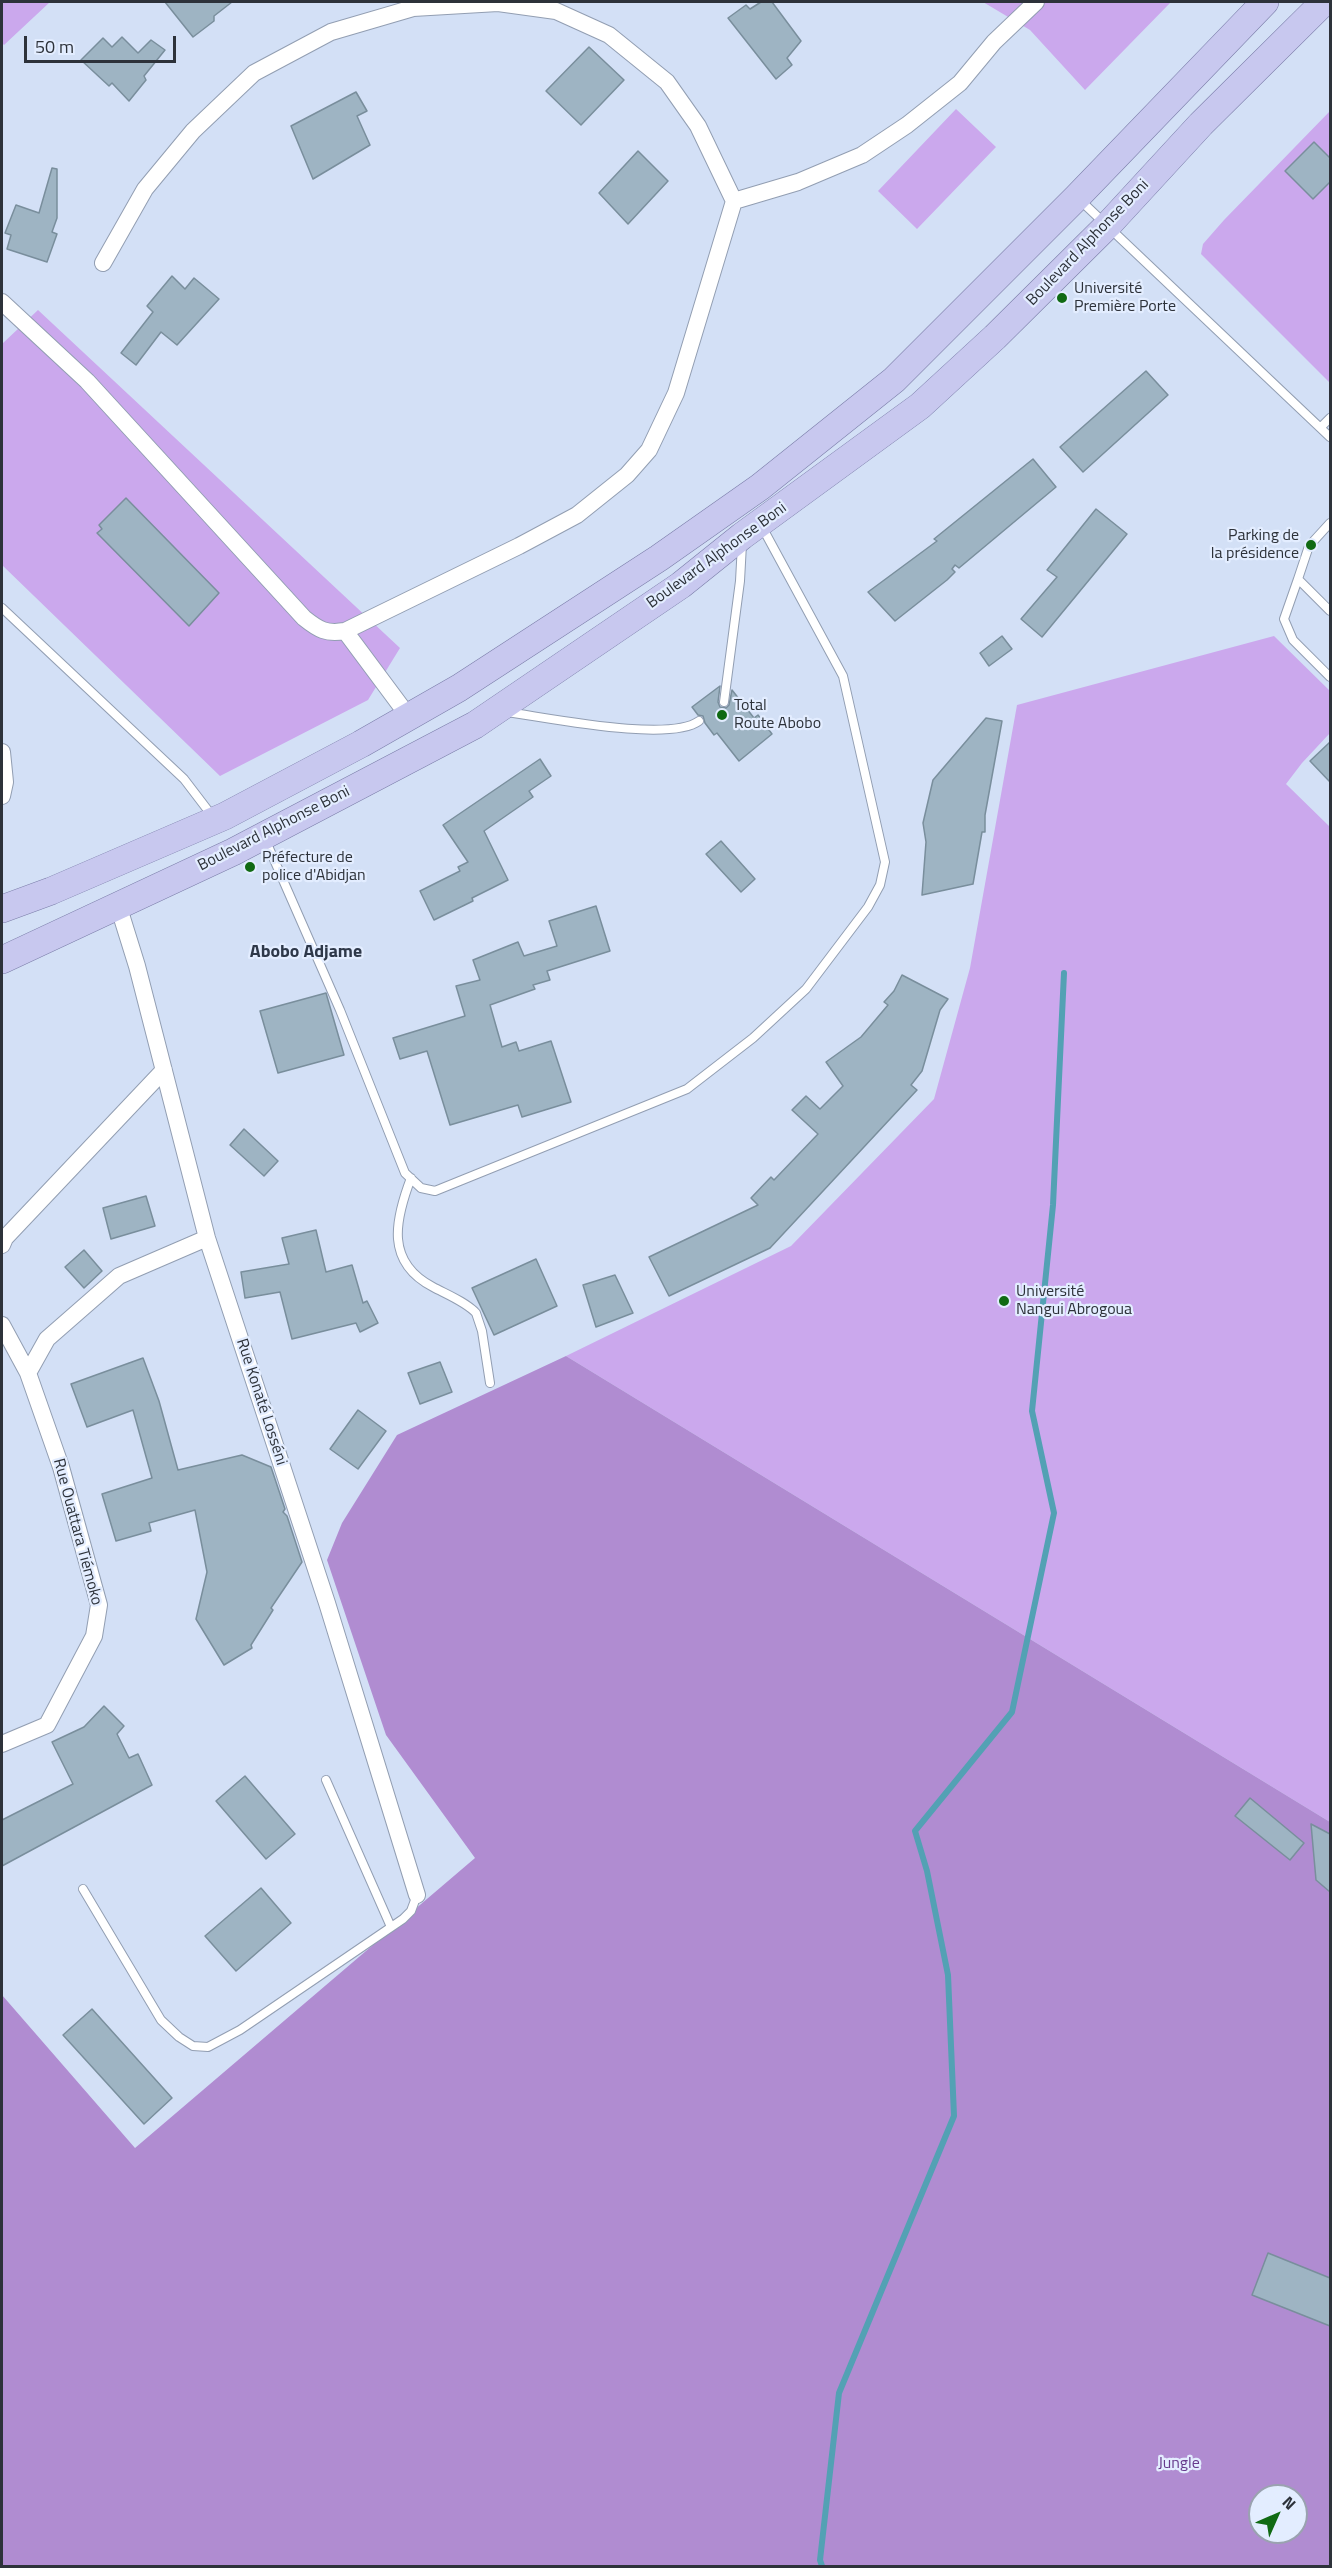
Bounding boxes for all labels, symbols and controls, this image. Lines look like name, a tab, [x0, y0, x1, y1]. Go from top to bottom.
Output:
scale bar	[27, 24, 178, 62]
text: 50 m	[35, 33, 74, 60]
street label: Boulevard Alphonse Boni	[1023, 176, 1153, 310]
place label: Université Première Porte	[1074, 279, 1176, 317]
marker: Université Première Porte	[1055, 291, 1069, 305]
street label: Boulevard Alphonse Boni	[643, 499, 791, 613]
place label: Parking de la présidence	[1211, 526, 1299, 564]
marker: Parking de la présidence	[1304, 538, 1318, 552]
place label: Total Route Abobo	[734, 696, 821, 734]
marker: Total Route Abobo	[715, 708, 729, 722]
street label: Boulevard Alphonse Boni	[195, 782, 353, 876]
place label: Préfecture de police d'Abidjan	[262, 848, 366, 886]
marker: Préfecture de police d'Abidjan	[243, 860, 257, 874]
district label: Abobo Adjame	[250, 942, 362, 964]
place label: Université Nangui Abrogoua	[1016, 1282, 1132, 1320]
marker: Université Nangui Abrogoua	[997, 1294, 1011, 1308]
street label: Rue Konaté Losséni	[231, 1336, 291, 1468]
street label: Rue Ouattara Tiémoko	[48, 1457, 106, 1607]
park label: Jungle	[1158, 2454, 1200, 2474]
north arrow	[1248, 2484, 1308, 2544]
text: N	[1277, 2490, 1302, 2515]

